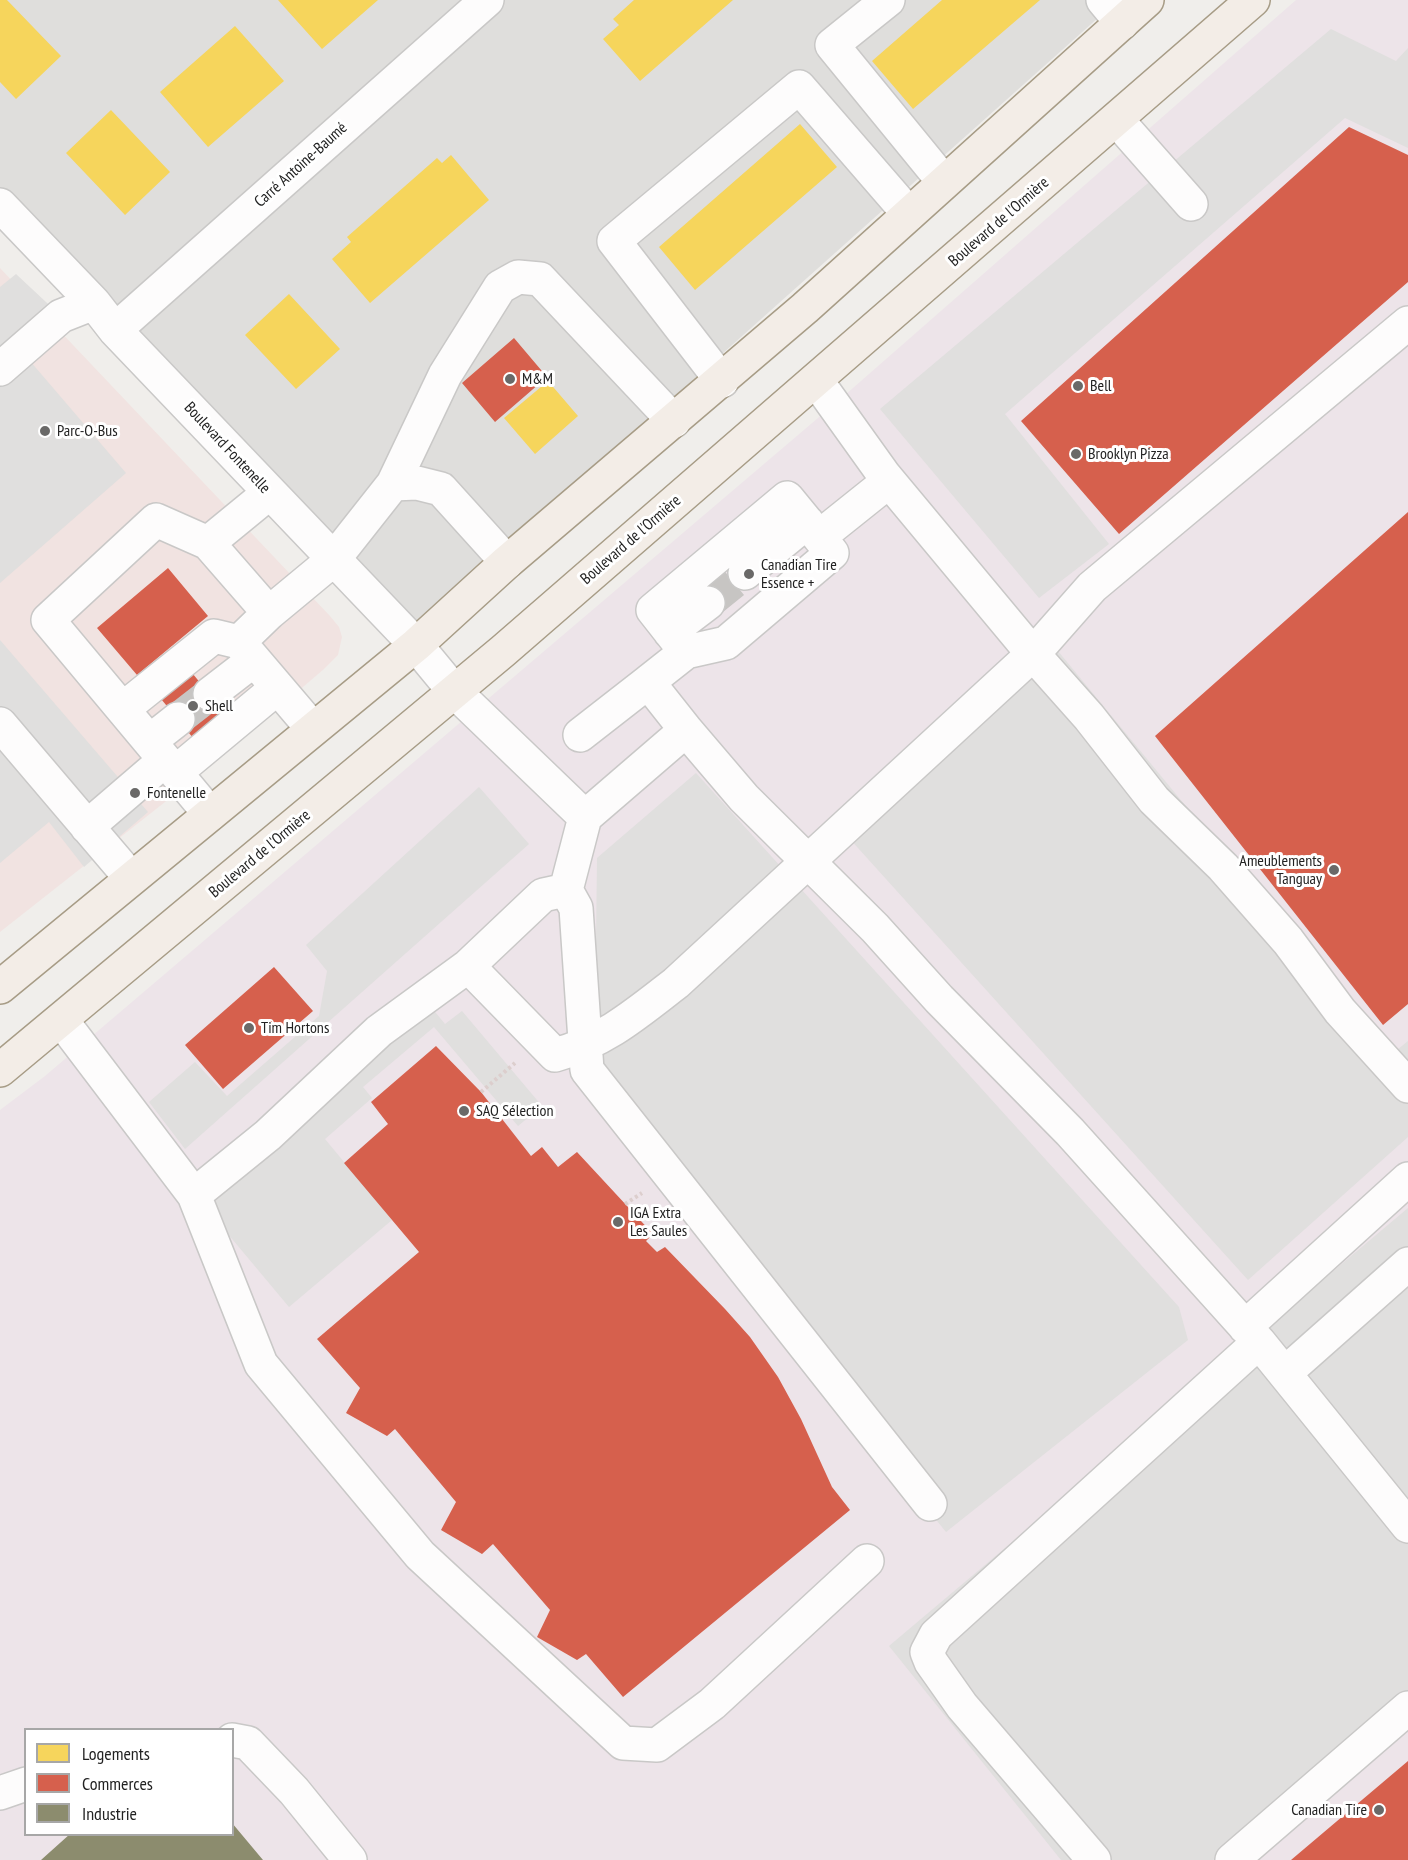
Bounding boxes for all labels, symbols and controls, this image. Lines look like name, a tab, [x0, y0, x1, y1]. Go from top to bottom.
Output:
street label: Carré Antoine-Baumé	[251, 118, 351, 212]
street label: Boulevard de l'Ormière	[945, 173, 1053, 271]
place label: M&M	[522, 369, 553, 389]
marker: M&M	[503, 372, 517, 386]
place label: Bell	[1090, 376, 1112, 396]
marker: Bell	[1071, 379, 1085, 393]
street label: Boulevard Fontenelle	[180, 398, 274, 498]
place label: Parc-O-Bus	[57, 421, 118, 441]
marker: Parc-O-Bus	[38, 424, 52, 438]
place label: Brooklyn Pizza	[1088, 444, 1169, 464]
marker: Brooklyn Pizza	[1069, 447, 1083, 461]
street label: Boulevard de l'Ormière	[577, 491, 685, 589]
place label: Canadian Tire Essence +	[761, 555, 837, 593]
marker: Canadian Tire Essence +	[742, 567, 756, 581]
place label: Shell	[205, 696, 233, 716]
marker: Shell	[186, 699, 200, 713]
place label: Fontenelle	[147, 783, 206, 803]
marker: Fontenelle	[128, 786, 142, 800]
street label: Boulevard de l'Ormière	[205, 806, 315, 902]
place label: Ameublements Tanguay	[1239, 851, 1322, 889]
marker: Ameublements Tanguay	[1327, 863, 1341, 877]
place label: Tim Hortons	[261, 1018, 329, 1038]
marker: Tim Hortons	[242, 1021, 256, 1035]
place label: SAQ Sélection	[476, 1101, 553, 1121]
marker: SAQ Sélection	[457, 1104, 471, 1118]
place label: IGA Extra Les Saules	[630, 1203, 687, 1241]
marker: IGA Extra Les Saules	[611, 1215, 625, 1229]
legend	[24, 1728, 234, 1836]
text: Logements	[82, 1742, 150, 1765]
text: Commerces	[82, 1772, 153, 1795]
place label: Canadian Tire	[1291, 1800, 1367, 1820]
text: Industrie	[82, 1802, 137, 1825]
marker: Canadian Tire	[1372, 1803, 1386, 1817]

